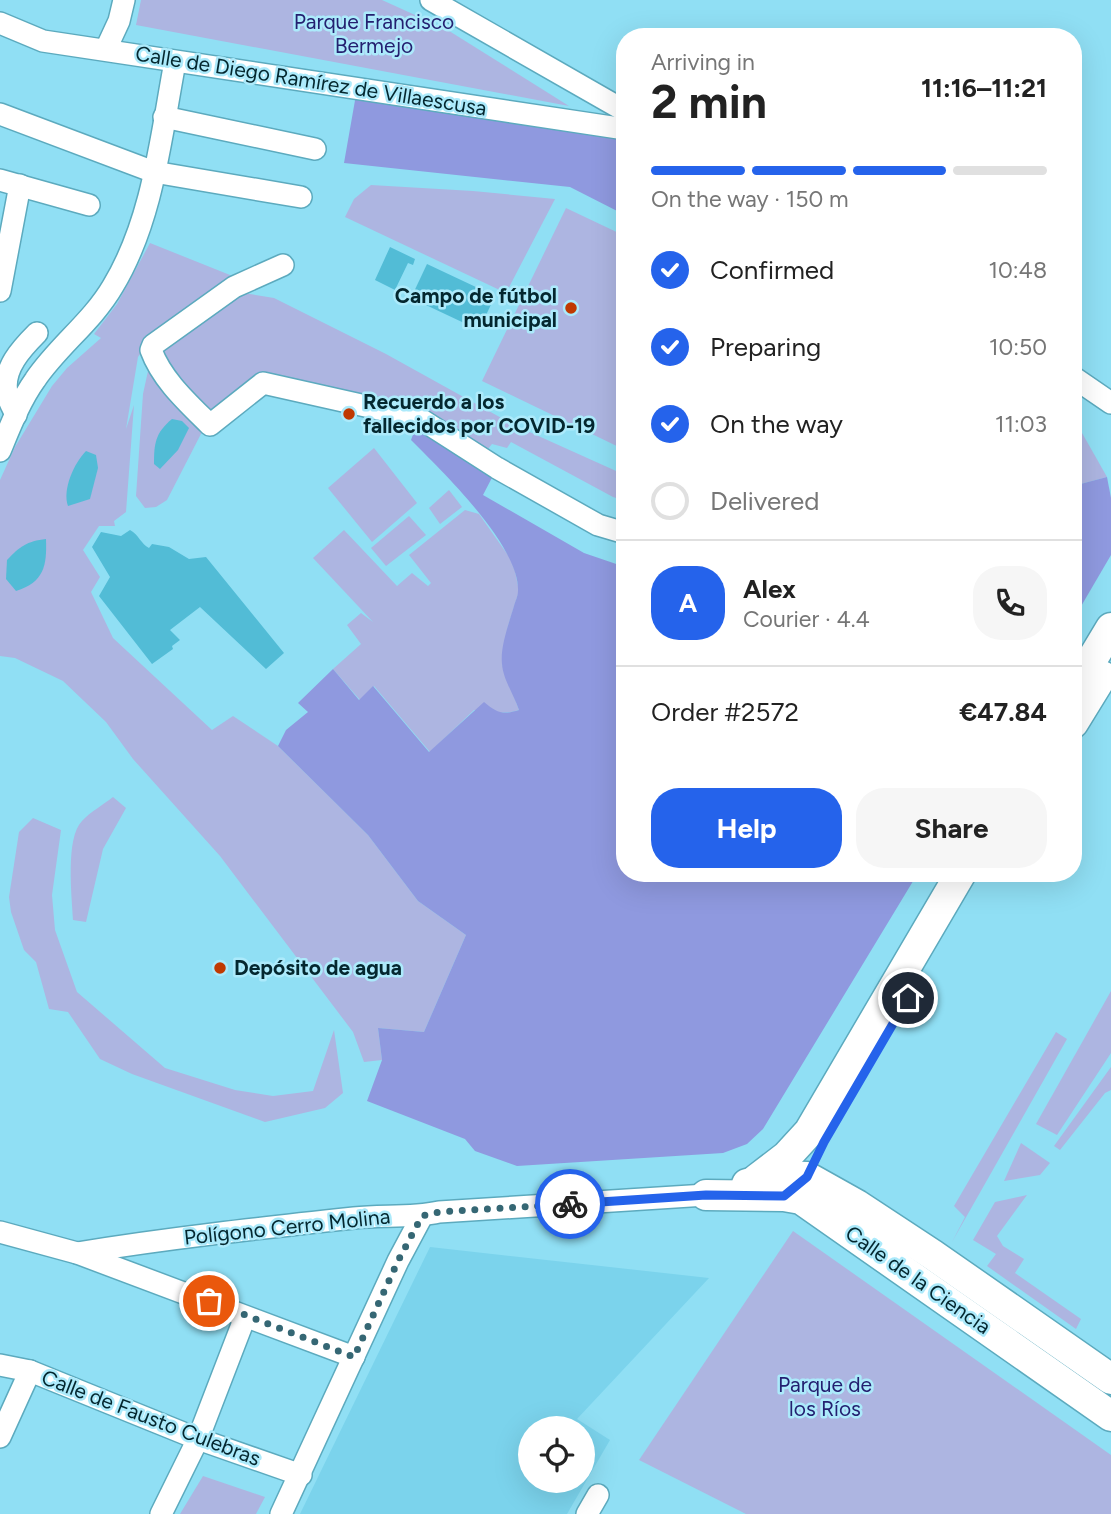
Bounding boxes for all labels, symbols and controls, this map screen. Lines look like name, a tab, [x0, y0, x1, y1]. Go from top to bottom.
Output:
park label: Parque Francisco Bermejo	[294, 9, 454, 58]
street label: Calle de Diego Ramírez de Villaescusa	[134, 40, 488, 121]
text: Arriving in	[651, 48, 755, 76]
text: 11:16–11:21	[921, 72, 1047, 104]
text: 2 min	[651, 74, 767, 130]
text: On the way · 150 m	[651, 185, 848, 213]
icon: check	[651, 251, 689, 289]
text: Confirmed	[710, 254, 834, 286]
text: 10:48	[989, 256, 1047, 284]
place label: Campo de fútbol municipal	[395, 283, 557, 332]
marker: Campo de fútbol municipal	[563, 300, 579, 316]
icon: check	[651, 328, 689, 366]
text: Preparing	[710, 331, 821, 363]
text: 10:50	[989, 333, 1047, 361]
place label: Recuerdo a los fallecidos por COVID-19	[363, 389, 595, 438]
icon: check	[651, 405, 689, 443]
marker: Recuerdo a los fallecidos por COVID-19	[341, 406, 357, 422]
text: On the way	[710, 408, 843, 440]
text: 11:03	[995, 410, 1047, 438]
text: Delivered	[710, 485, 819, 517]
button: phone	[973, 566, 1047, 640]
text: Alex	[743, 573, 796, 605]
text: A	[679, 587, 697, 619]
text: Courier · 4.4	[743, 605, 870, 633]
text: Order #2572	[651, 696, 799, 728]
text: €47.84	[959, 696, 1047, 728]
button: Help	[651, 788, 842, 868]
button: Share	[856, 788, 1047, 868]
place label: Depósito de agua	[234, 955, 402, 980]
marker: Depósito de agua	[212, 960, 228, 976]
pin	[878, 968, 938, 1028]
icon: home	[889, 979, 927, 1017]
courier	[535, 1169, 605, 1239]
icon: bike	[551, 1185, 589, 1223]
street label: Polígono Cerro Molina	[183, 1203, 391, 1250]
street label: Calle de la Ciencia	[841, 1220, 996, 1339]
pin	[179, 1271, 239, 1331]
icon: bag	[190, 1282, 228, 1320]
street label: Calle de Fausto Culebras	[38, 1364, 264, 1471]
park label: Parque de los Ríos	[778, 1372, 872, 1421]
map controls	[518, 1416, 595, 1493]
button: locate	[518, 1416, 595, 1493]

